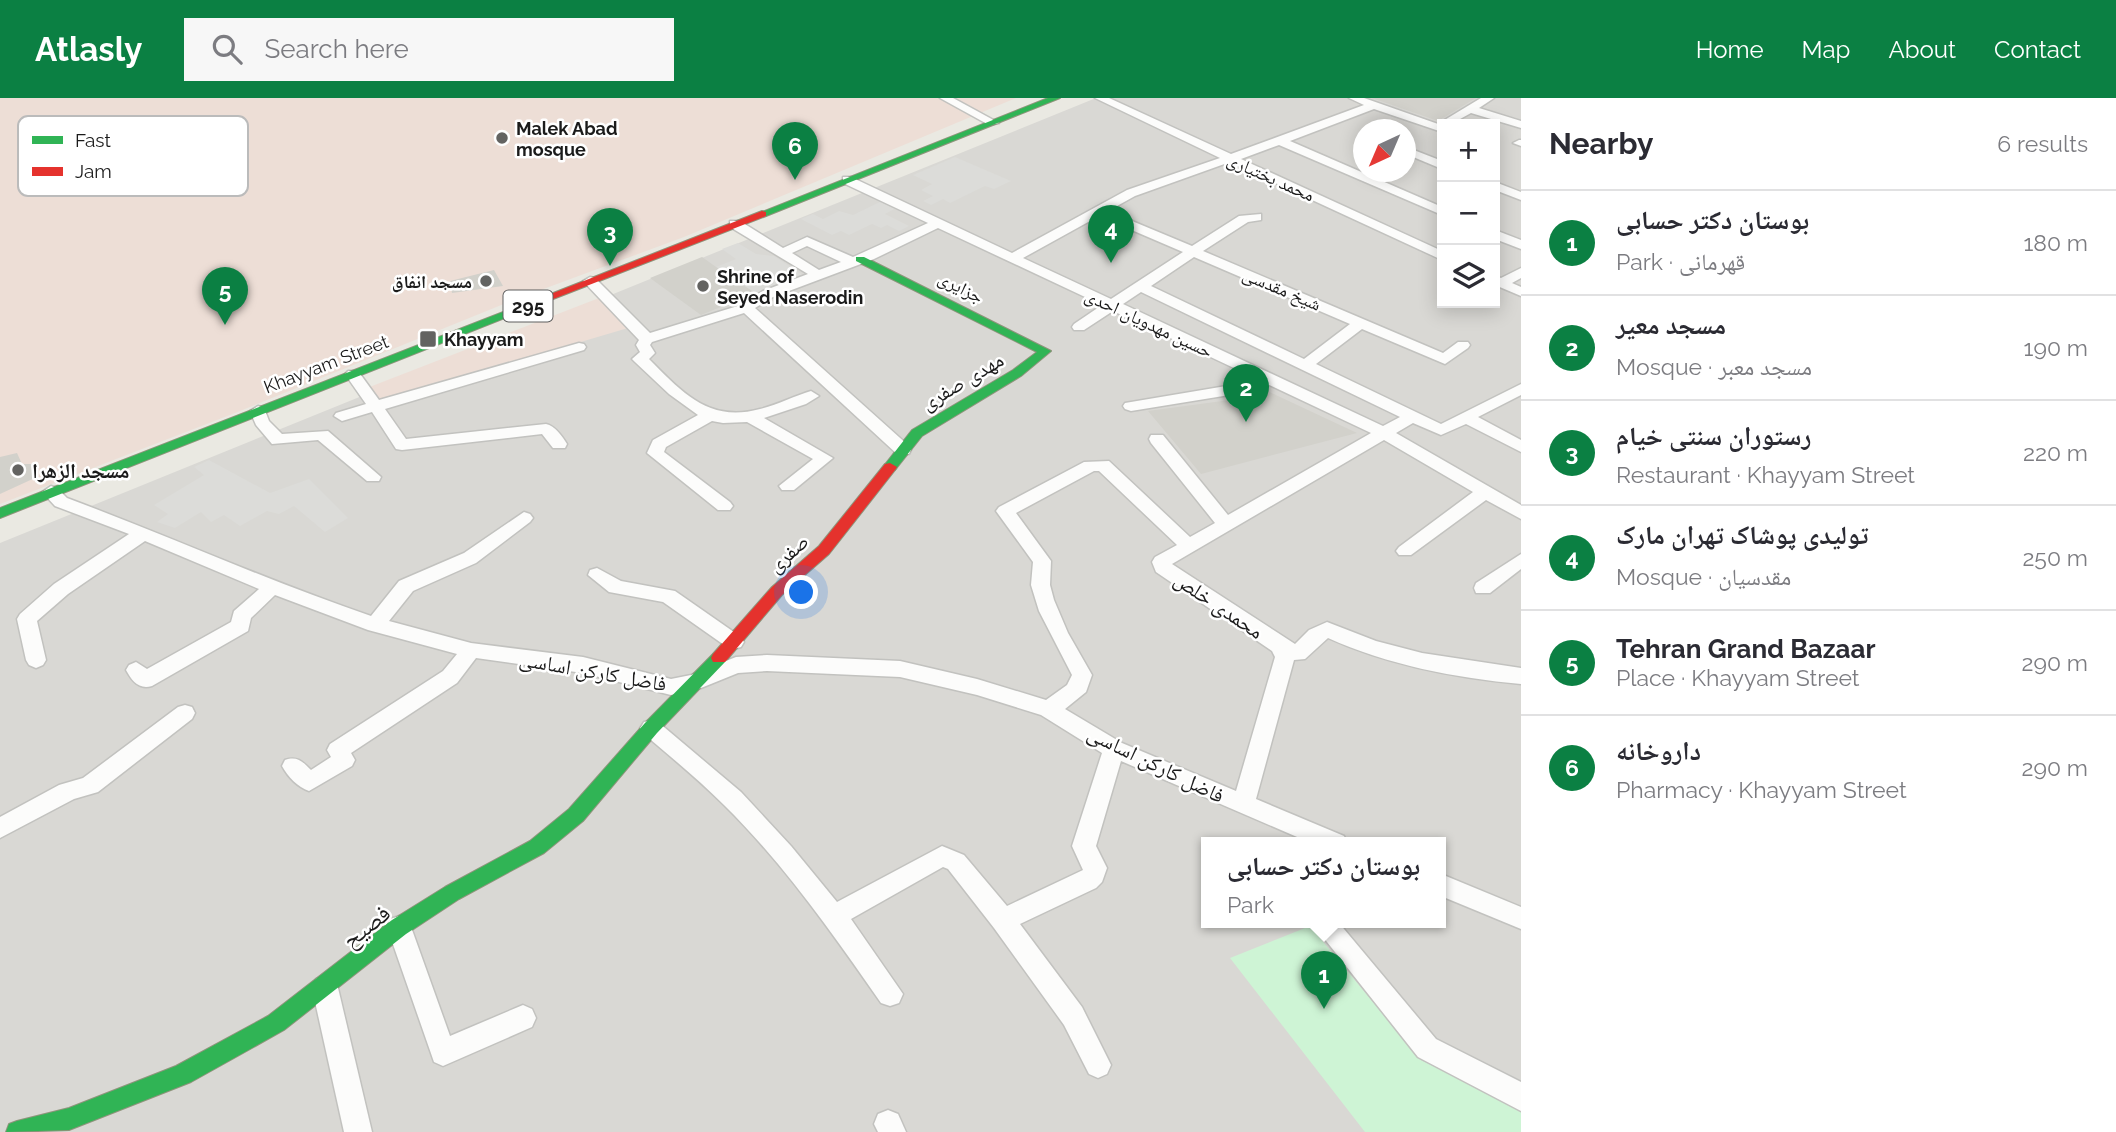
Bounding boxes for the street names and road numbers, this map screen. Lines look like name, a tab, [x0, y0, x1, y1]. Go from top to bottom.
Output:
street label: محمد بختیاری	[1224, 148, 1318, 206]
street label: شیخ مقدسی	[1239, 263, 1324, 317]
street label: جزایری	[935, 267, 987, 308]
street label: حسین مهدویان احدی	[1081, 284, 1216, 363]
road number: 295	[504, 290, 552, 322]
street label: Khayyam Street	[261, 331, 391, 397]
street label: مهدی صفری	[916, 347, 1008, 415]
street label: صفری	[762, 528, 814, 578]
street label: محمدی خلص	[1169, 566, 1268, 645]
street label: فاضل کارکن اساسی	[517, 646, 669, 697]
street label: فاضل کارکن اساسی	[1083, 720, 1229, 809]
street label: فصیح	[336, 898, 397, 955]

